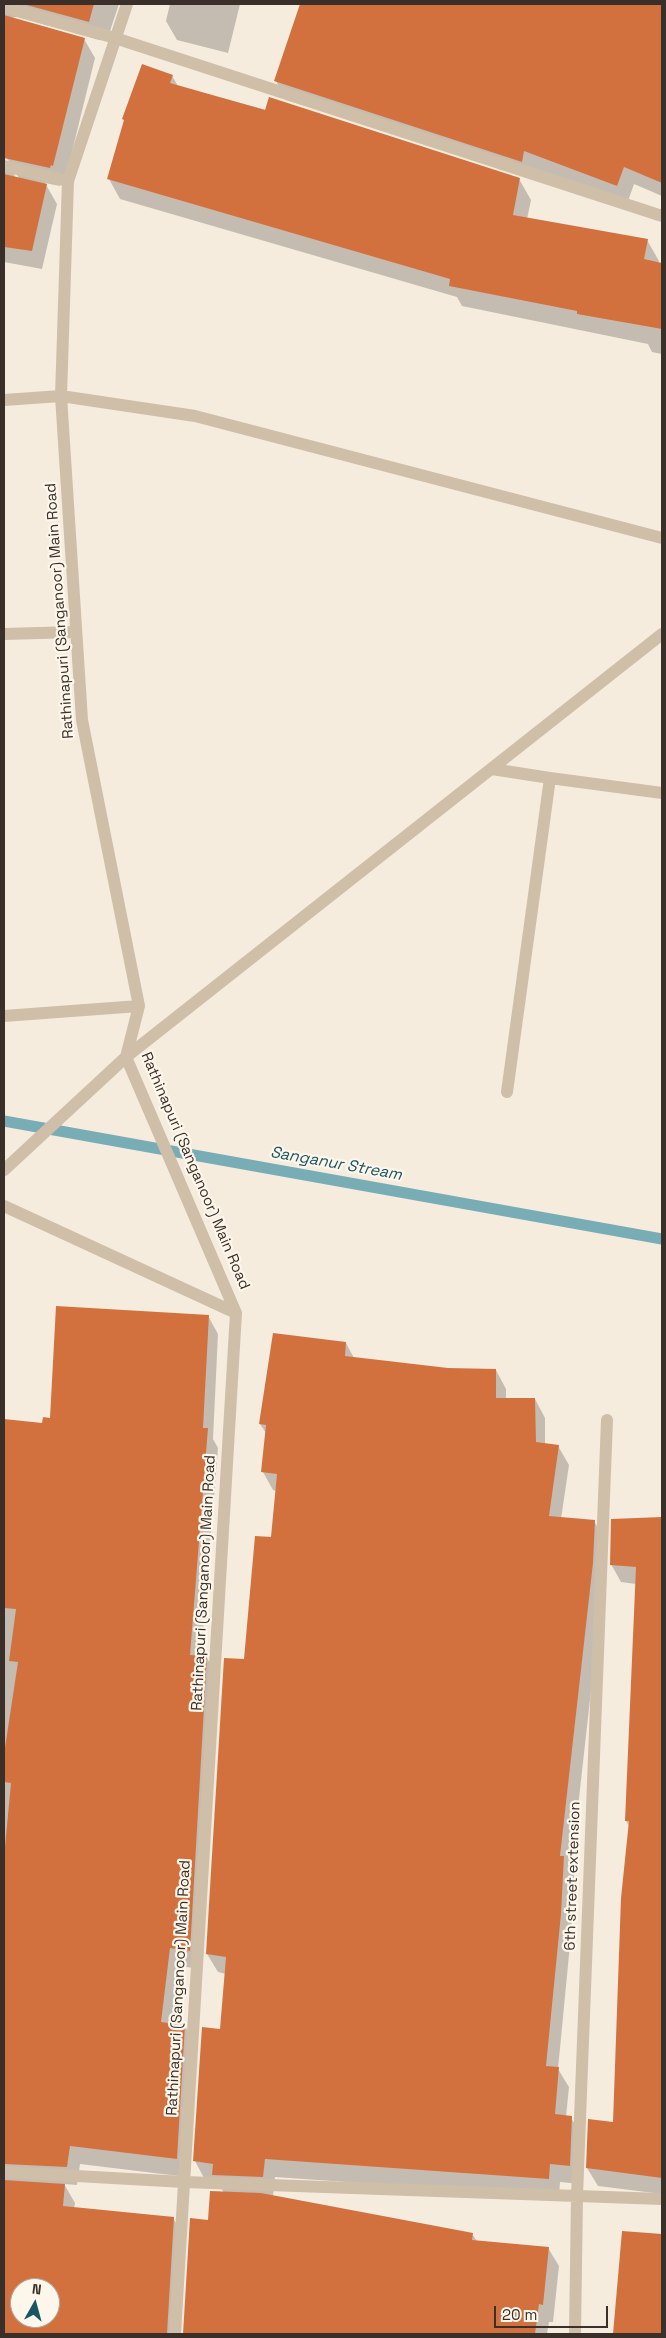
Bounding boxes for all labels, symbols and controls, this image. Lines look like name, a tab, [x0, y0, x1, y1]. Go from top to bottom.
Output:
street label: Rathinapuri (Sanganoor) Main Road	[42, 483, 78, 739]
street label: Rathinapuri (Sanganoor) Main Road	[137, 1050, 253, 1292]
water label: Sanganur Stream	[269, 1143, 403, 1185]
street label: Rathinapuri (Sanganoor) Main Road	[188, 1455, 220, 1711]
street label: 6th street extension	[561, 1801, 585, 1951]
street label: Rathinapuri (Sanganoor) Main Road	[163, 1860, 195, 2116]
north arrow	[10, 2278, 60, 2328]
text: N	[31, 2280, 42, 2299]
scale bar	[496, 2296, 610, 2328]
text: 20 m	[502, 2305, 537, 2324]

